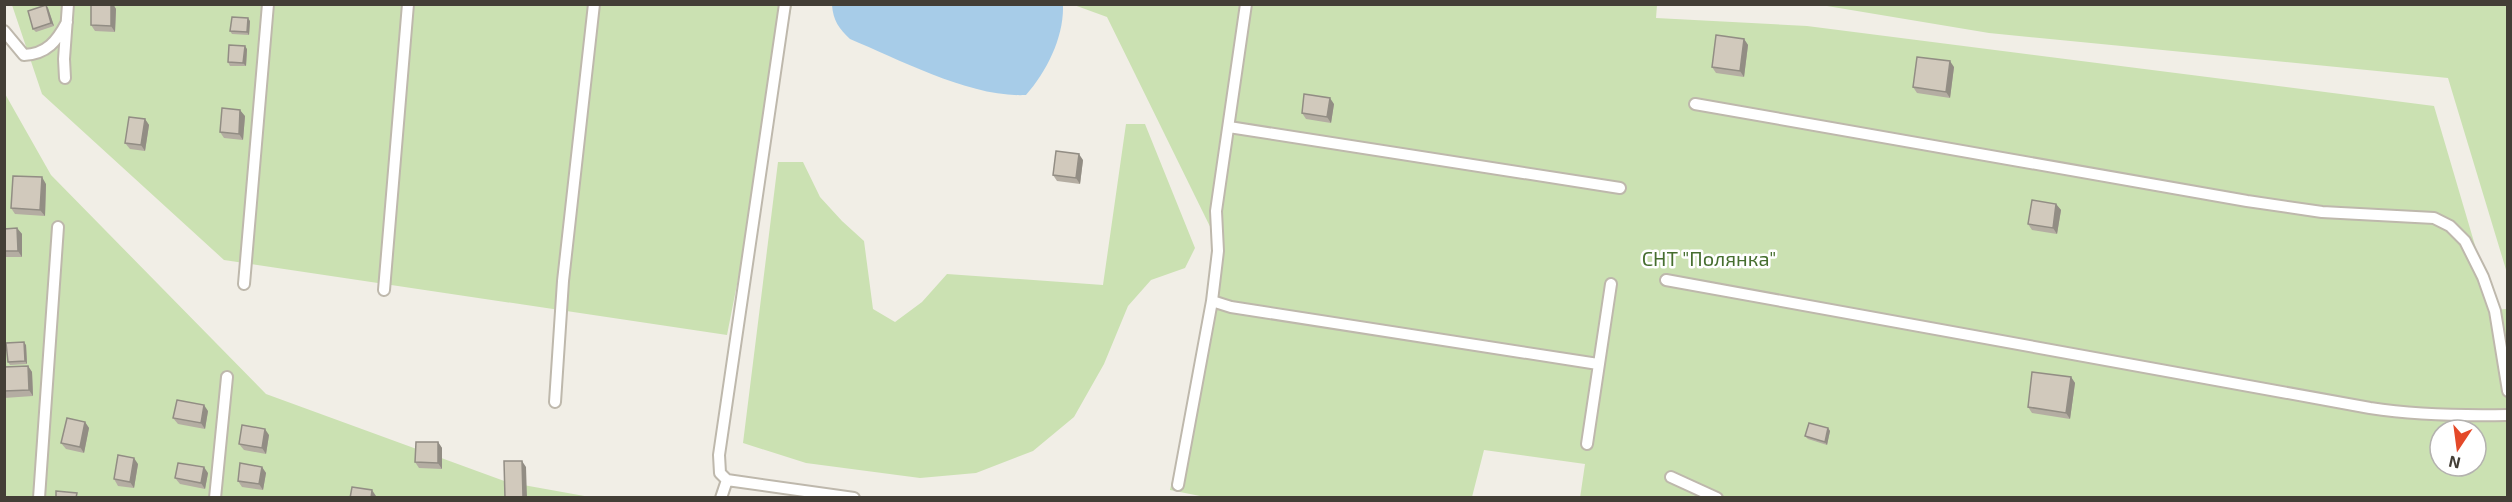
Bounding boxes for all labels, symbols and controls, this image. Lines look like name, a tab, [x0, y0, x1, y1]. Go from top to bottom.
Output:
park label: СНТ "Полянка"	[1642, 246, 1776, 270]
north arrow	[2428, 418, 2488, 478]
text: N	[2447, 453, 2462, 474]

